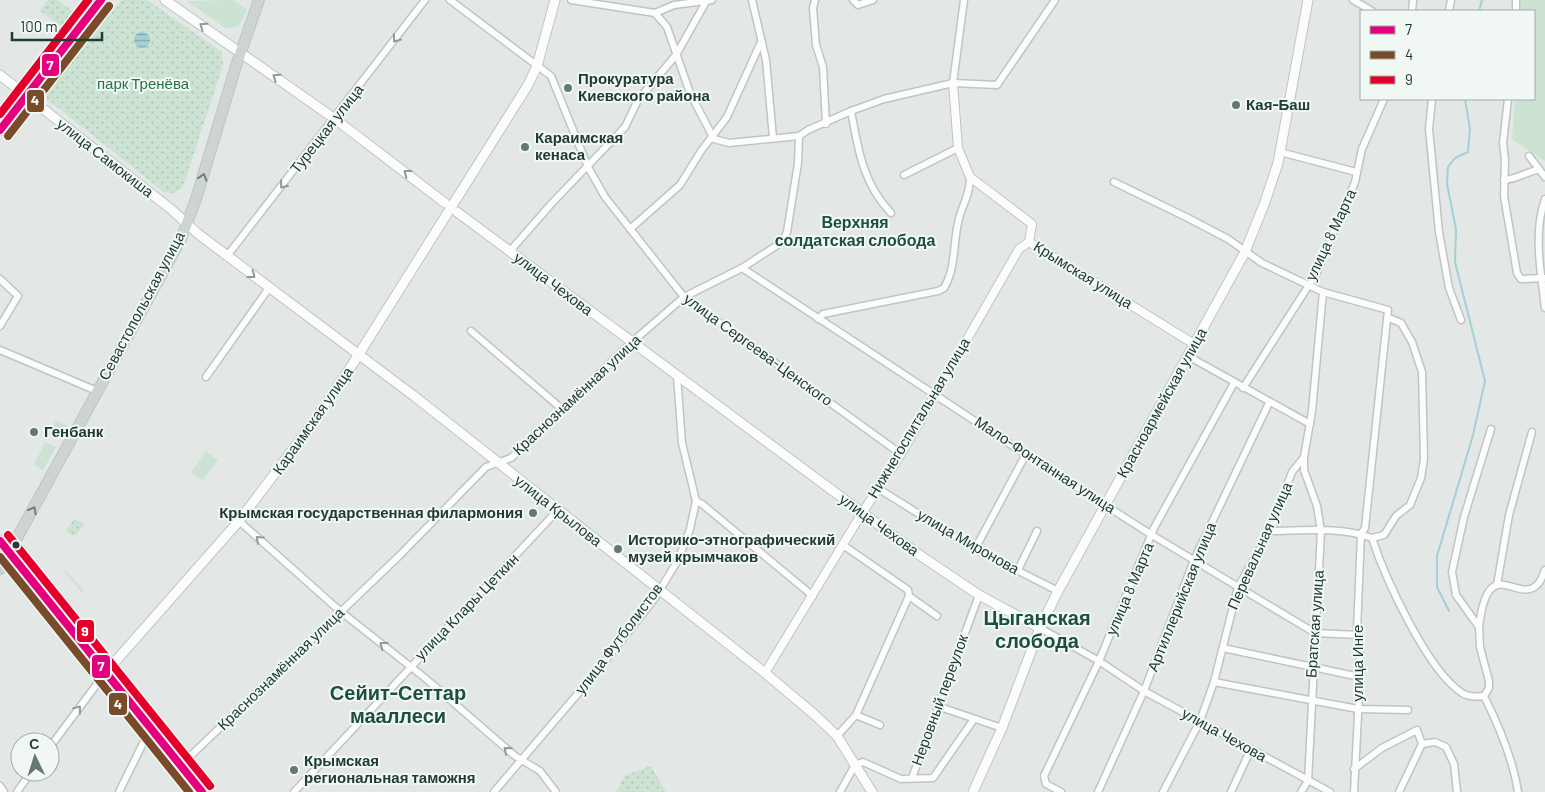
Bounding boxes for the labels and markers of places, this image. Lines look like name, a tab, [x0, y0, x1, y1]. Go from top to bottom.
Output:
place label: Прокуратура Киевского района	[578, 69, 711, 104]
marker: Прокуратура Киевского района	[562, 82, 574, 94]
place label: Кая-Баш	[1246, 95, 1310, 113]
marker: Кая-Баш	[1230, 99, 1242, 111]
place label: Караимская кенаса	[535, 128, 623, 163]
marker: Караимская кенаса	[519, 141, 531, 153]
place label: Генбанк	[44, 422, 104, 440]
marker: Генбанк	[28, 426, 40, 438]
place label: Крымская государственная филармония	[219, 503, 523, 521]
marker: Крымская государственная филармония	[527, 507, 539, 519]
place label: Историко-этнографический музей крымчаков	[628, 530, 835, 565]
unlabelled marker	[11, 540, 21, 550]
marker: Историко-этнографический музей крымчаков	[612, 543, 624, 555]
place label: Крымская региональная таможня	[304, 751, 475, 786]
marker: Крымская региональная таможня	[288, 764, 300, 776]

